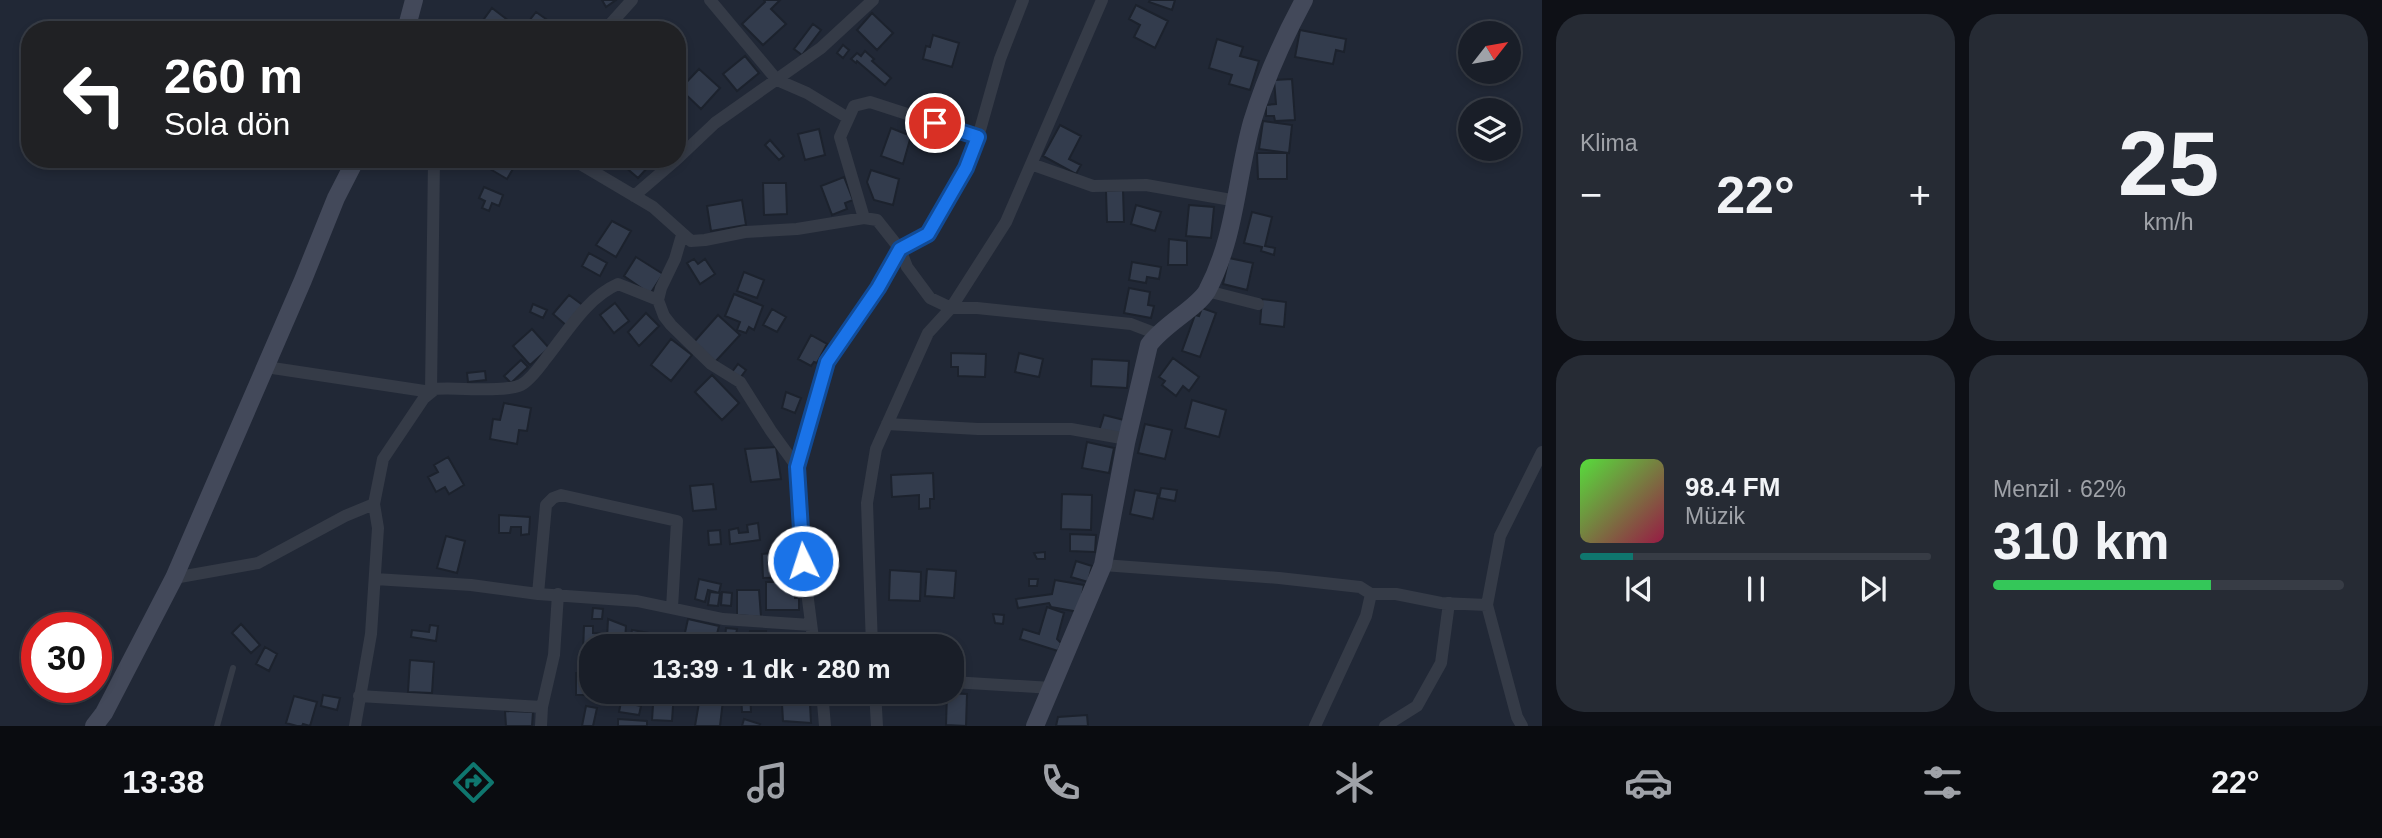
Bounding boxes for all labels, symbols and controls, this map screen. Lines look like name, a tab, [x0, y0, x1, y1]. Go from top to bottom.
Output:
north arrow	[1458, 21, 1521, 84]
map controls	[1458, 21, 1521, 161]
icon: left	[49, 49, 140, 140]
text: 260 m	[164, 49, 303, 103]
pin	[905, 93, 965, 153]
button: layers	[1458, 98, 1521, 161]
icon: arrive	[916, 104, 954, 142]
text: Sola dön	[164, 106, 290, 142]
text: 25	[2118, 113, 2219, 214]
text: Klima	[1580, 130, 1638, 156]
text: 22°	[1716, 166, 1795, 224]
text: −	[1580, 174, 1602, 216]
text: +	[1909, 174, 1931, 216]
text: km/h	[2144, 209, 2193, 235]
text: 98.4 FM	[1685, 472, 1780, 502]
text: Menzil · 62%	[1993, 476, 2126, 502]
text: Müzik	[1685, 503, 1745, 529]
text: 310 km	[1993, 512, 2169, 570]
position arrow	[766, 524, 840, 598]
icon: previous	[1620, 570, 1658, 608]
icon: pause	[1737, 570, 1775, 608]
icon: next	[1854, 570, 1892, 608]
speed limit sign: 30	[21, 612, 112, 703]
text: 13:39 · 1 dk · 280 m	[652, 654, 891, 684]
icon: directions	[449, 758, 498, 807]
icon: music	[743, 758, 792, 807]
icon: phone	[1036, 758, 1085, 807]
icon: climate	[1330, 758, 1379, 807]
icon: car	[1624, 758, 1673, 807]
icon: filters	[1918, 758, 1967, 807]
text: 13:38	[122, 764, 204, 800]
text: 22°	[2211, 764, 2260, 800]

